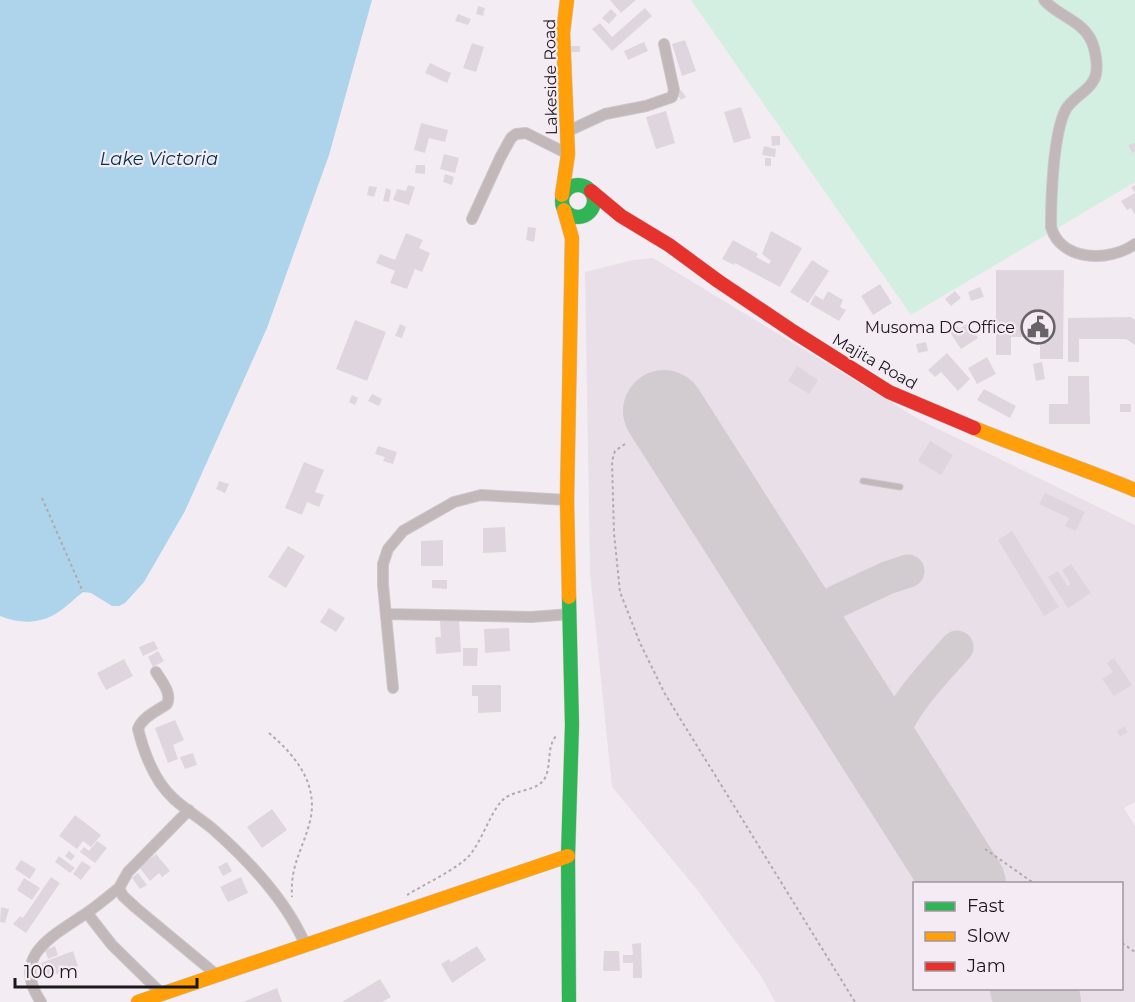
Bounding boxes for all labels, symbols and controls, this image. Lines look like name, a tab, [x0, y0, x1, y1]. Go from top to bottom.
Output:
street label: Lakeside Road	[540, 19, 561, 135]
water label: Lake Victoria	[100, 148, 218, 170]
public building icon: Musoma DC Office	[1020, 309, 1056, 345]
place label: Musoma DC Office	[865, 318, 1015, 337]
street label: Majita Road	[829, 329, 921, 393]
legend	[913, 882, 1123, 990]
text: Fast	[967, 895, 1005, 917]
text: Slow	[967, 925, 1010, 947]
scale bar	[15, 951, 196, 989]
text: Jam	[966, 955, 1006, 977]
text: 100 m	[24, 961, 78, 983]

